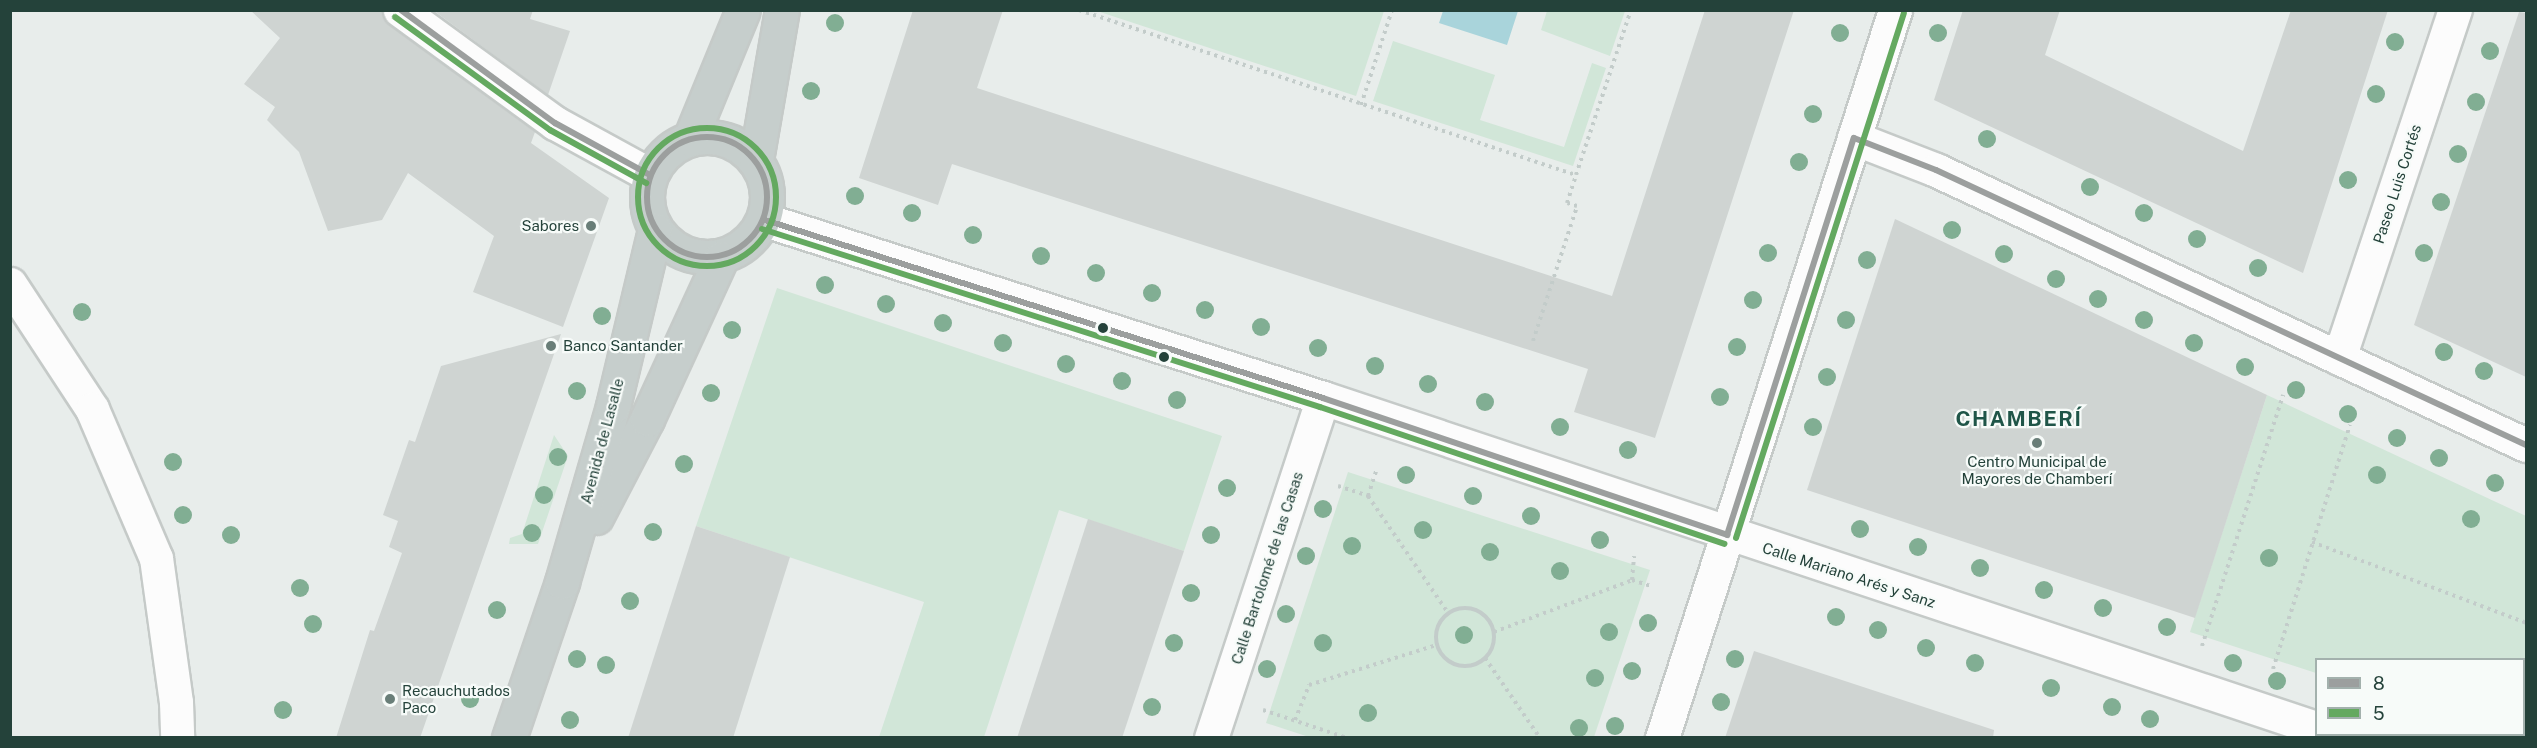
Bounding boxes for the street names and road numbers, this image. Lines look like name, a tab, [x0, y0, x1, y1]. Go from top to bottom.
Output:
street label: Paseo Luis Cortés	[2369, 122, 2425, 246]
street label: Avenida de Lasalle	[577, 376, 627, 506]
street label: Calle Bartolomé de las Casas	[1227, 469, 1307, 667]
street label: Calle Mariano Arés y Sanz	[1760, 538, 1938, 612]

